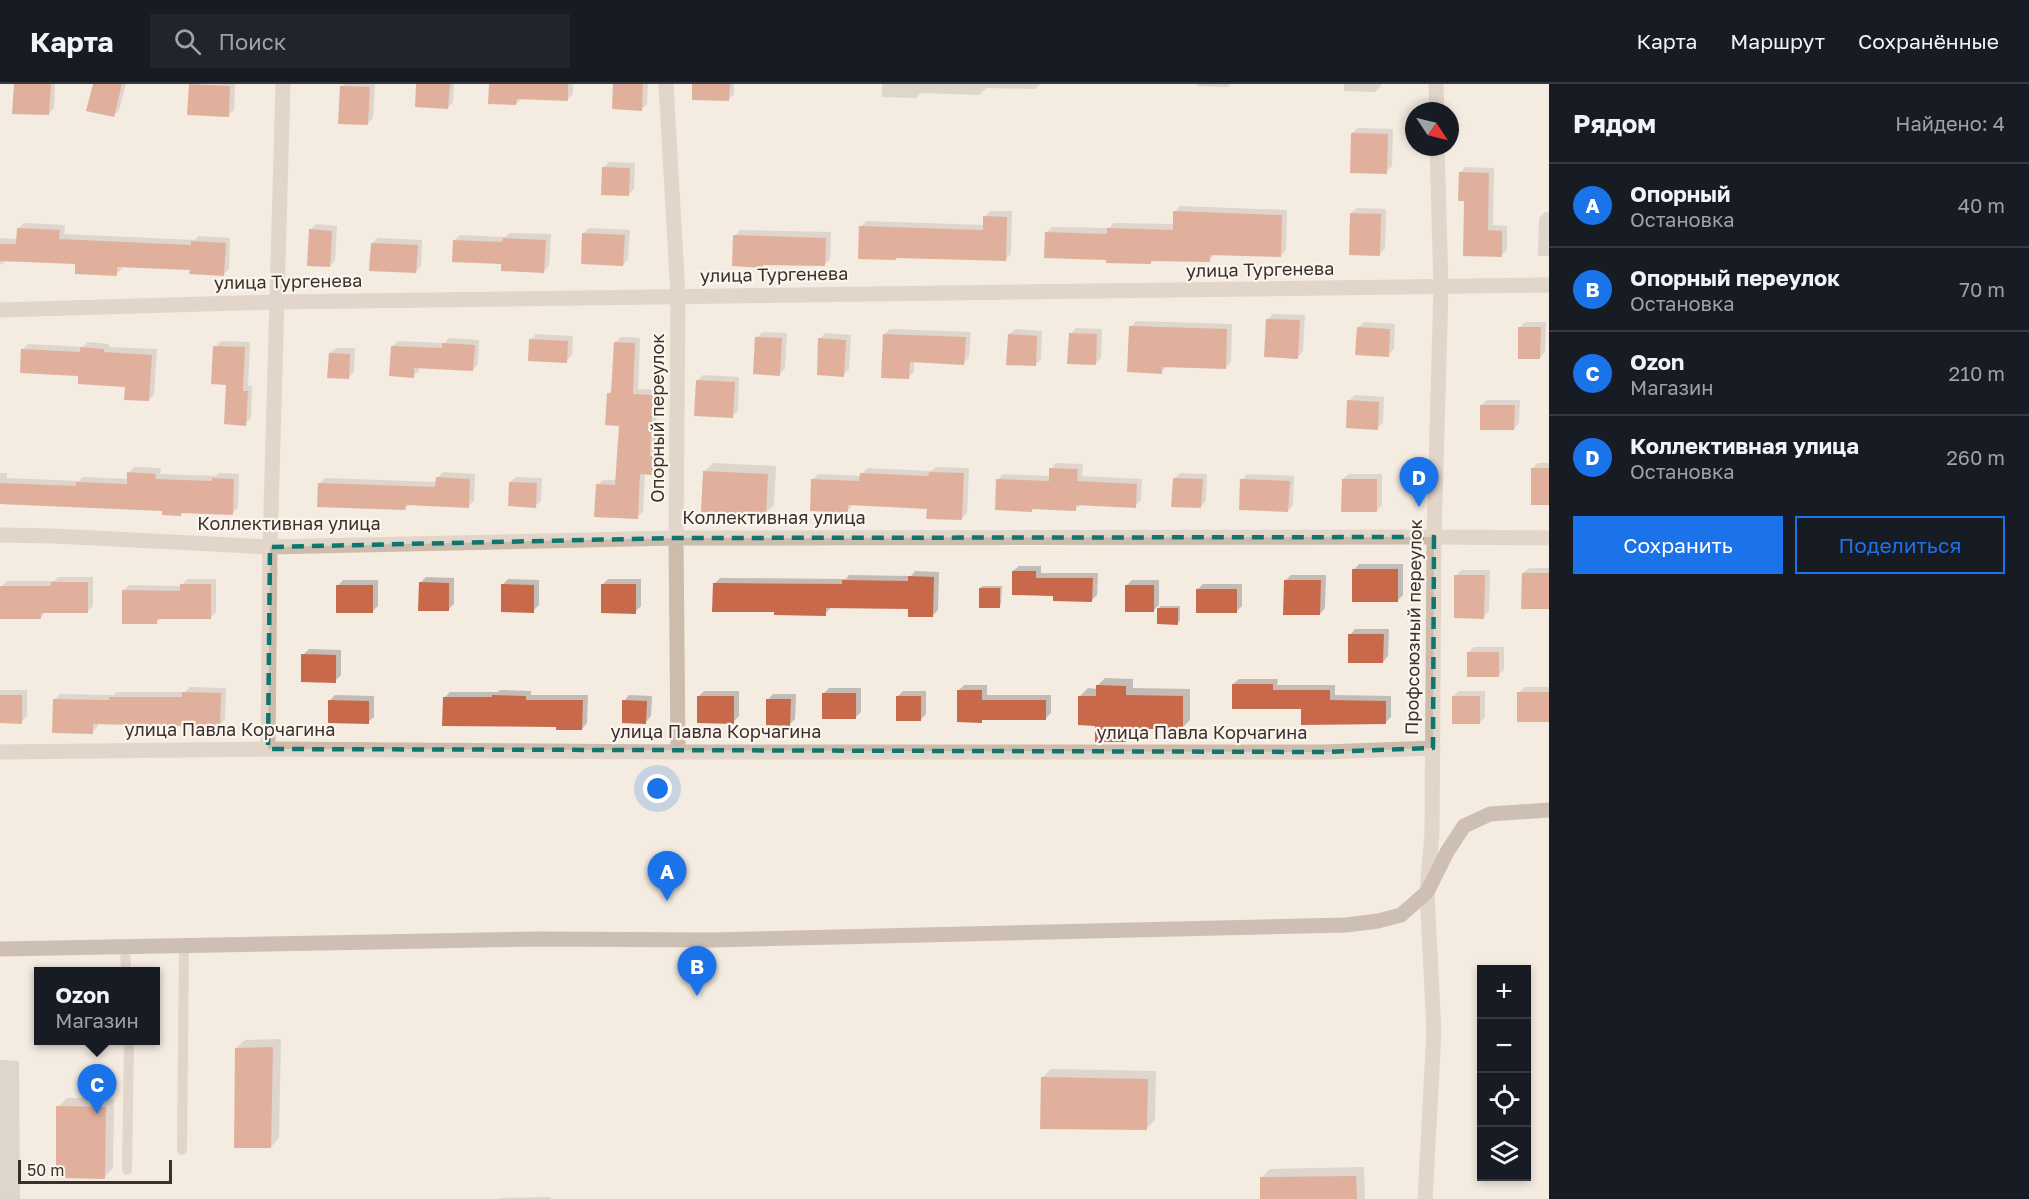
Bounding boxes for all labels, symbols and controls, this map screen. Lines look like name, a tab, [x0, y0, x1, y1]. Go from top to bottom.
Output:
search box	[150, 14, 570, 68]
text: Карта	[30, 25, 114, 58]
icon: search	[171, 25, 204, 58]
text: Поиск	[219, 28, 286, 55]
text: Карта	[1636, 28, 1697, 54]
text: Маршрут	[1730, 28, 1825, 54]
text: Сохранённые	[1858, 28, 1999, 54]
north arrow	[1405, 102, 1459, 156]
text: Рядом	[1573, 108, 1656, 139]
text: Найдено: 4	[1895, 111, 2005, 135]
text: Опорный	[1630, 180, 1730, 207]
text: A	[1585, 193, 1600, 217]
text: 40 m	[1958, 193, 2005, 217]
text: Остановка	[1630, 207, 1735, 231]
street label: улица Тургенева	[1186, 257, 1334, 281]
street label: улица Тургенева	[700, 262, 848, 286]
text: Опорный переулок	[1630, 264, 1840, 291]
street label: улица Тургенева	[214, 269, 362, 293]
text: B	[1585, 277, 1600, 301]
text: 70 m	[1959, 277, 2005, 301]
text: Остановка	[1630, 291, 1735, 315]
street label: Опорный переулок	[646, 333, 668, 503]
text: Ozon	[1630, 348, 1684, 375]
text: C	[1585, 361, 1600, 385]
text: 210 m	[1949, 361, 2005, 385]
text: Магазин	[1630, 375, 1714, 399]
text: Коллективная улица	[1630, 432, 1859, 459]
text: D	[1585, 445, 1600, 469]
text: 260 m	[1946, 445, 2005, 469]
pin: D	[1400, 458, 1438, 507]
text: Остановка	[1630, 459, 1735, 483]
street label: Коллективная улица	[682, 506, 866, 528]
street label: Коллективная улица	[197, 512, 381, 534]
button: Сохранить	[1573, 516, 1783, 574]
button: Поделиться	[1795, 516, 2005, 574]
street label: Профсоюзный переулок	[1400, 519, 1426, 735]
street label: улица Павла Корчагина	[125, 718, 335, 740]
street label: улица Павла Корчагина	[611, 720, 821, 742]
street label: улица Павла Корчагина	[1097, 721, 1307, 743]
your location	[643, 774, 672, 803]
pin: A	[648, 852, 686, 901]
pin: B	[678, 946, 716, 996]
map controls	[1477, 965, 1531, 1181]
button: +	[1477, 965, 1531, 1019]
popup	[34, 967, 160, 1045]
text: Ozon	[55, 981, 110, 1008]
text: Магазин	[55, 1008, 139, 1032]
button: −	[1477, 1019, 1531, 1073]
pin: C	[78, 1064, 116, 1114]
button: locate	[1477, 1073, 1531, 1127]
button: layers	[1477, 1127, 1531, 1181]
scale bar	[18, 1157, 172, 1184]
text: 50 m	[27, 1160, 64, 1180]

